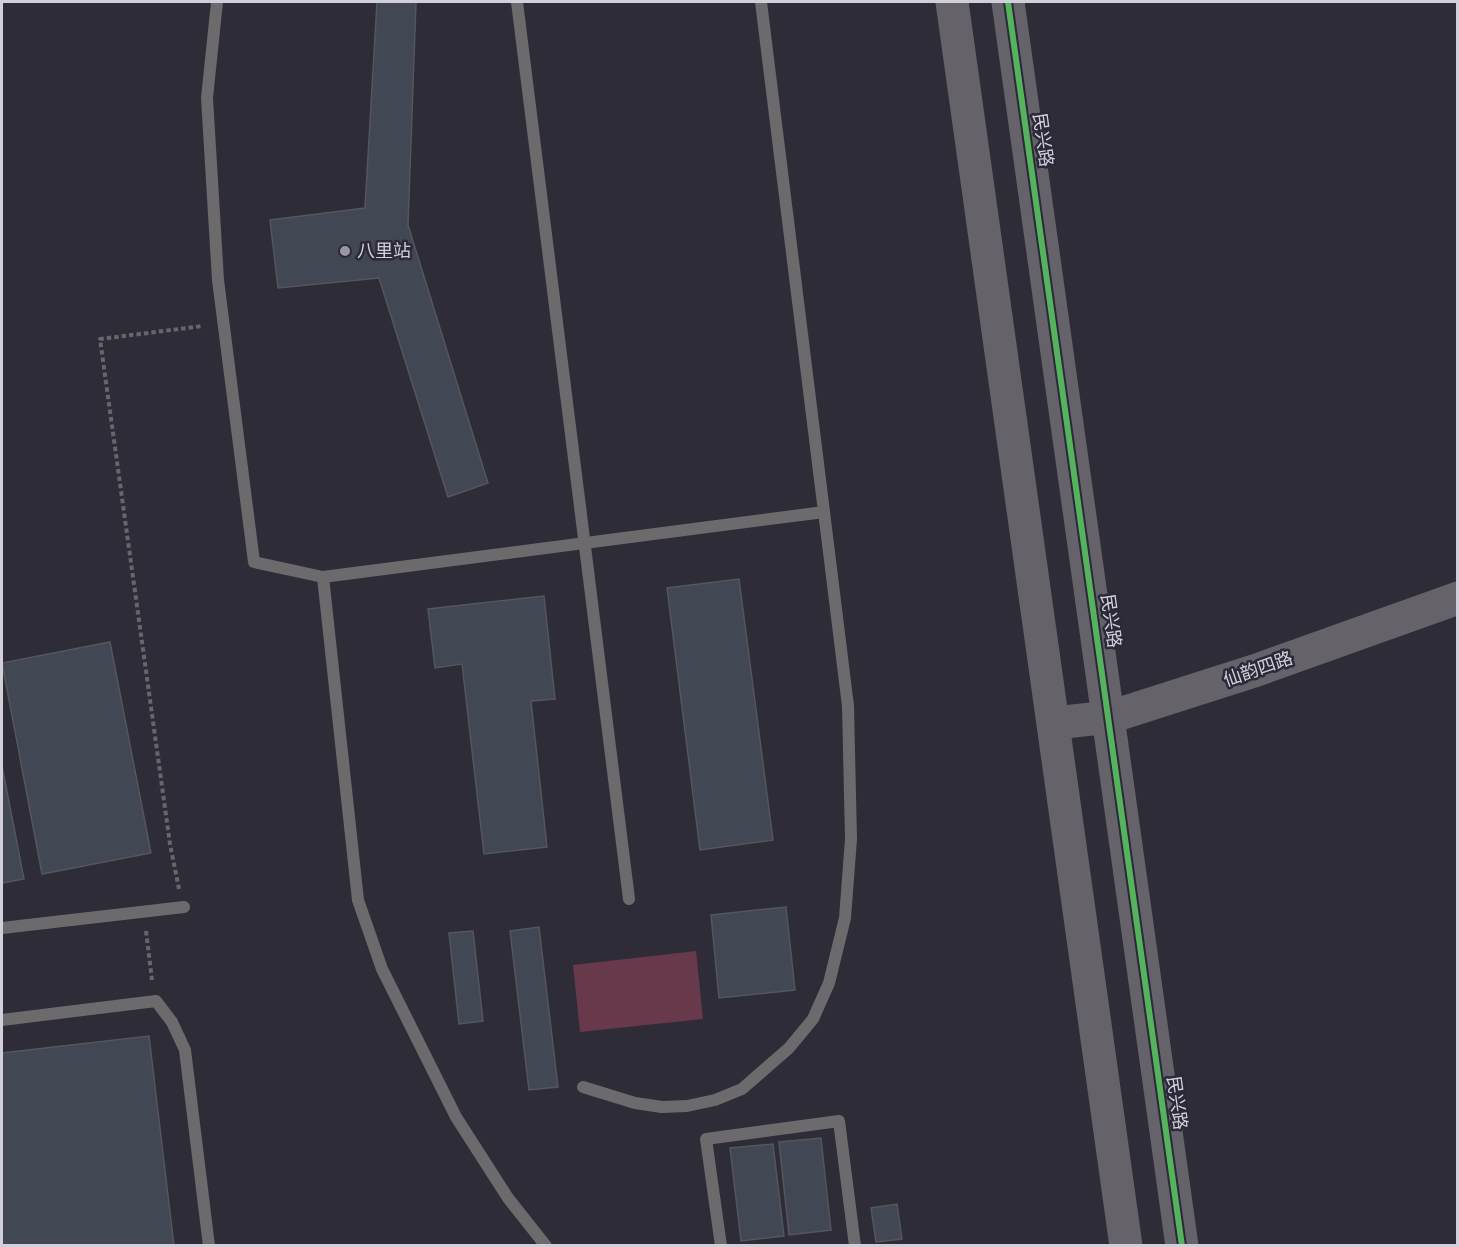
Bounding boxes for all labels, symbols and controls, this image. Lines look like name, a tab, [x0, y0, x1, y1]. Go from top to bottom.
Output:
street label: 民兴路	[1028, 112, 1058, 168]
place label: 八里站	[357, 240, 411, 262]
marker: 八里站	[338, 244, 352, 258]
street label: 民兴路	[1096, 593, 1126, 649]
street label: 仙韵四路	[1220, 647, 1296, 691]
street label: 民兴路	[1162, 1075, 1192, 1131]

